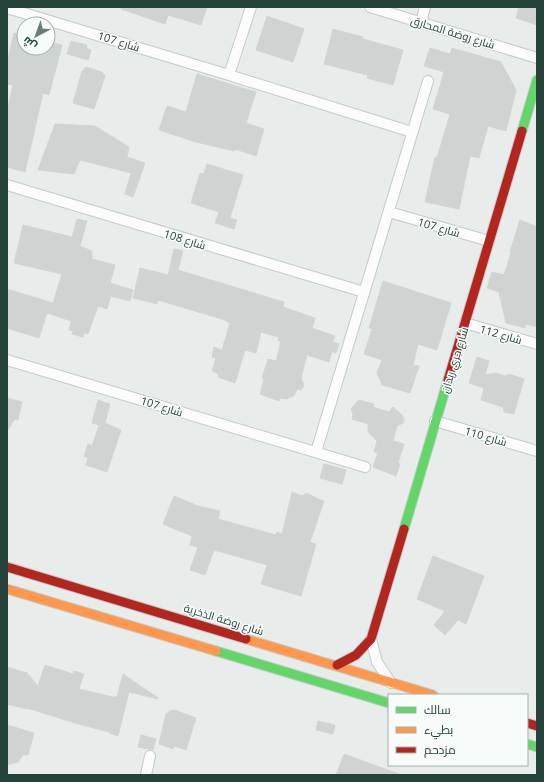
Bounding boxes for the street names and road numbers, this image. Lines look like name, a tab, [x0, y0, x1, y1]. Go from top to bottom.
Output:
street label: شارع روضة المحارق	[409, 12, 497, 53]
street label: شارع 107	[96, 28, 142, 55]
street label: شارع 107	[416, 214, 462, 241]
street label: شارع 108	[162, 226, 208, 253]
street label: شارع 112	[478, 321, 524, 348]
street label: شارع جري ربدان	[437, 325, 473, 395]
street label: شارع 107	[139, 393, 185, 420]
street label: شارع 110	[463, 423, 509, 450]
street label: شارع روضة الذخرية	[182, 600, 266, 639]

